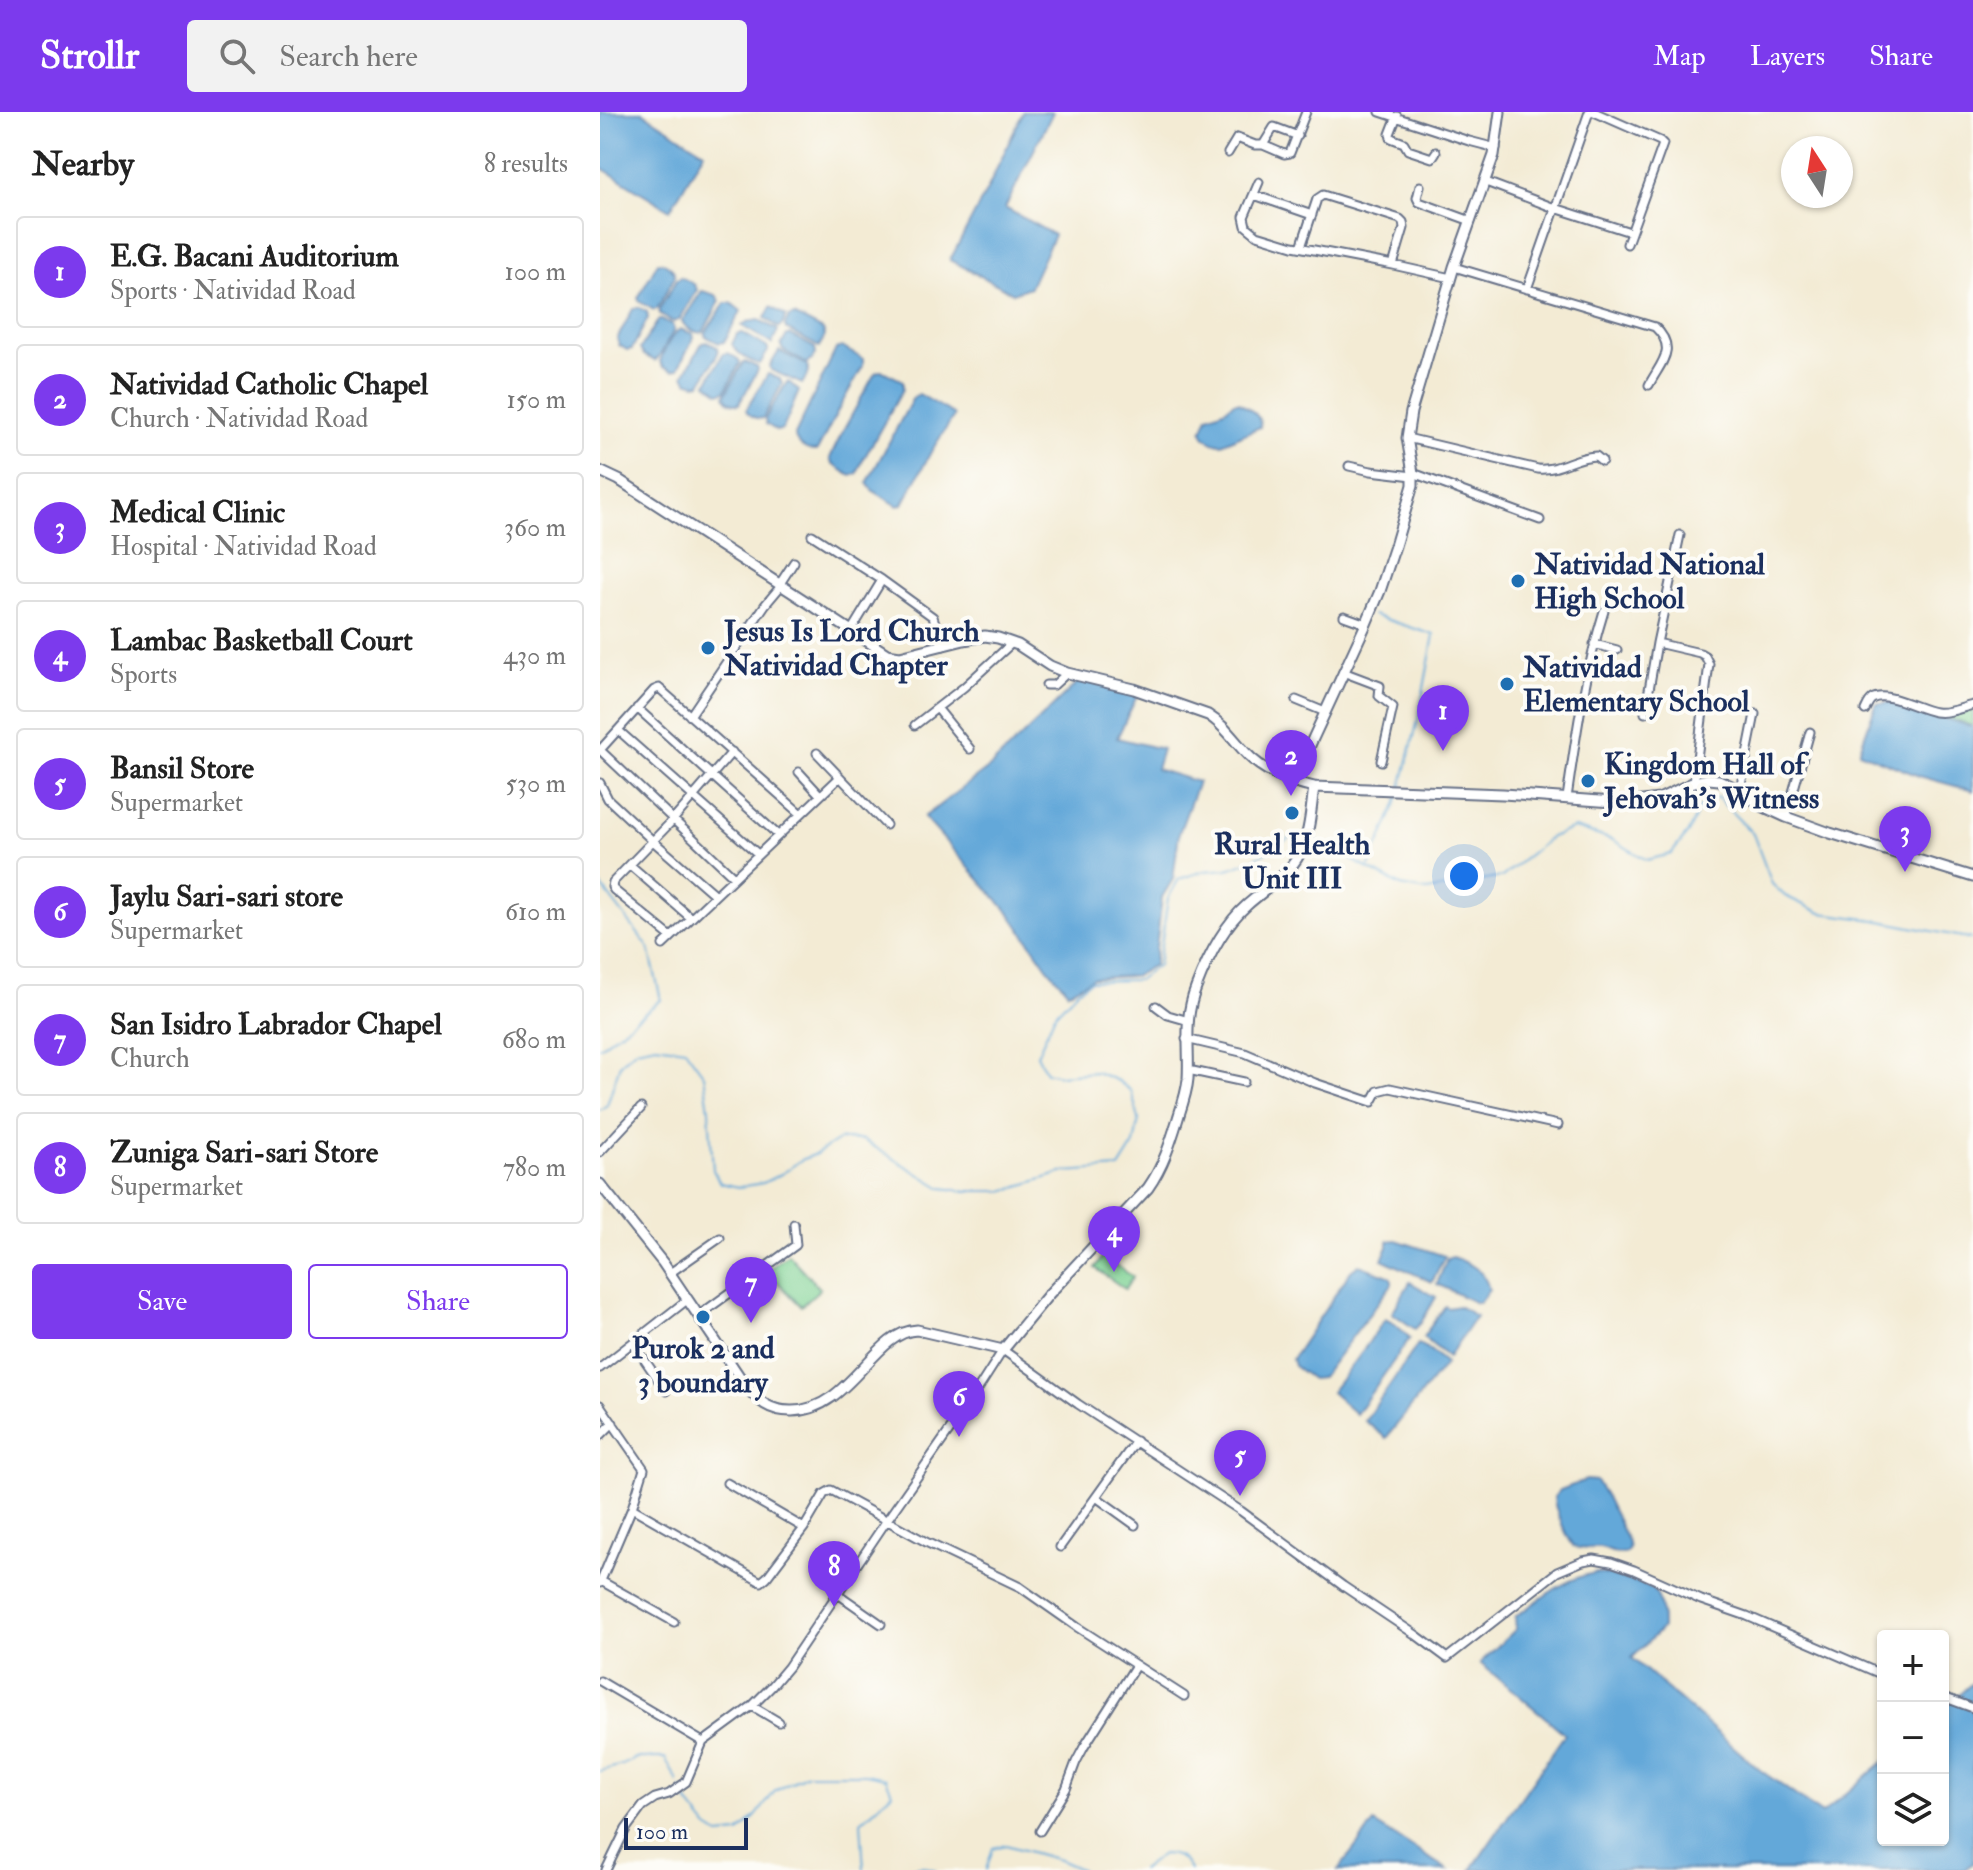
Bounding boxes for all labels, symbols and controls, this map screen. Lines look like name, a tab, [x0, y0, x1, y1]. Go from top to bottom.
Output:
search box	[187, 20, 747, 92]
text: Strollr	[40, 32, 139, 80]
icon: search	[215, 34, 259, 78]
text: Search here	[279, 38, 418, 75]
text: Map	[1653, 39, 1706, 74]
text: Layers	[1750, 39, 1825, 74]
text: Share	[1869, 39, 1933, 74]
north arrow	[1781, 136, 1853, 208]
text: Nearby	[32, 143, 134, 186]
text: 8 results	[484, 148, 568, 180]
text: E.G. Bacani Auditorium	[110, 238, 399, 275]
text: 1	[55, 256, 65, 288]
text: 100 m	[505, 256, 566, 288]
text: Sports · Natividad Road	[110, 275, 356, 307]
text: Natividad Catholic Chapel	[110, 366, 428, 403]
text: 2	[53, 384, 67, 416]
text: 150 m	[507, 384, 566, 416]
text: Church · Natividad Road	[110, 403, 368, 435]
text: Medical Clinic	[110, 494, 285, 531]
text: 3	[55, 512, 65, 544]
text: 360 m	[504, 512, 566, 544]
text: Hospital · Natividad Road	[110, 531, 377, 563]
place label: Natividad National High School	[1533, 546, 1765, 617]
marker: Natividad National High School	[1509, 572, 1527, 590]
place label: Jesus Is Lord Church Natividad Chapter	[722, 613, 980, 684]
text: Lambac Basketball Court	[110, 622, 413, 659]
marker: Jesus Is Lord Church Natividad Chapter	[699, 639, 717, 657]
text: 4	[53, 640, 67, 672]
text: 430 m	[503, 640, 566, 672]
place label: Natividad Elementary School	[1522, 649, 1750, 720]
text: Sports	[110, 659, 177, 691]
marker: Natividad Elementary School	[1498, 675, 1516, 693]
pin: 1	[1417, 685, 1469, 751]
pin: 2	[1265, 730, 1317, 796]
place label: Kingdom Hall of Jehovah's Witness	[1602, 746, 1819, 817]
text: Bansil Store	[110, 750, 254, 787]
text: 5	[54, 768, 66, 800]
text: 530 m	[506, 768, 566, 800]
marker: Kingdom Hall of Jehovah's Witness	[1579, 772, 1597, 790]
text: Supermarket	[110, 787, 243, 819]
marker: Rural Health Unit III	[1283, 804, 1301, 822]
pin: 3	[1879, 806, 1931, 872]
place label: Rural Health Unit III	[1214, 826, 1370, 897]
your location	[1444, 856, 1484, 896]
text: Jaylu Sari-sari store	[110, 878, 343, 915]
text: 6	[53, 896, 67, 928]
text: 610 m	[505, 896, 566, 928]
text: Supermarket	[110, 915, 243, 947]
text: San Isidro Labrador Chapel	[110, 1006, 442, 1043]
text: 7	[54, 1024, 66, 1056]
text: 680 m	[502, 1024, 566, 1056]
text: Church	[110, 1043, 190, 1075]
text: Zuniga Sari-sari Store	[110, 1134, 378, 1171]
text: 8	[54, 1152, 66, 1184]
text: 780 m	[503, 1152, 566, 1184]
text: Supermarket	[110, 1171, 243, 1203]
pin: 4	[1088, 1206, 1140, 1272]
pin: 7	[725, 1257, 777, 1323]
button: Save	[32, 1264, 292, 1339]
button: Share	[308, 1264, 568, 1339]
marker: Purok 2 and 3 boundary	[694, 1308, 712, 1326]
place label: Purok 2 and 3 boundary	[631, 1330, 775, 1401]
pin: 6	[933, 1371, 985, 1437]
pin: 5	[1214, 1430, 1266, 1496]
pin: 8	[808, 1541, 860, 1607]
map controls	[1877, 1630, 1949, 1846]
button: +	[1877, 1630, 1949, 1702]
button: −	[1877, 1702, 1949, 1774]
button: layers	[1877, 1774, 1949, 1846]
scale bar	[624, 1814, 748, 1850]
text: 100 m	[636, 1818, 688, 1846]

